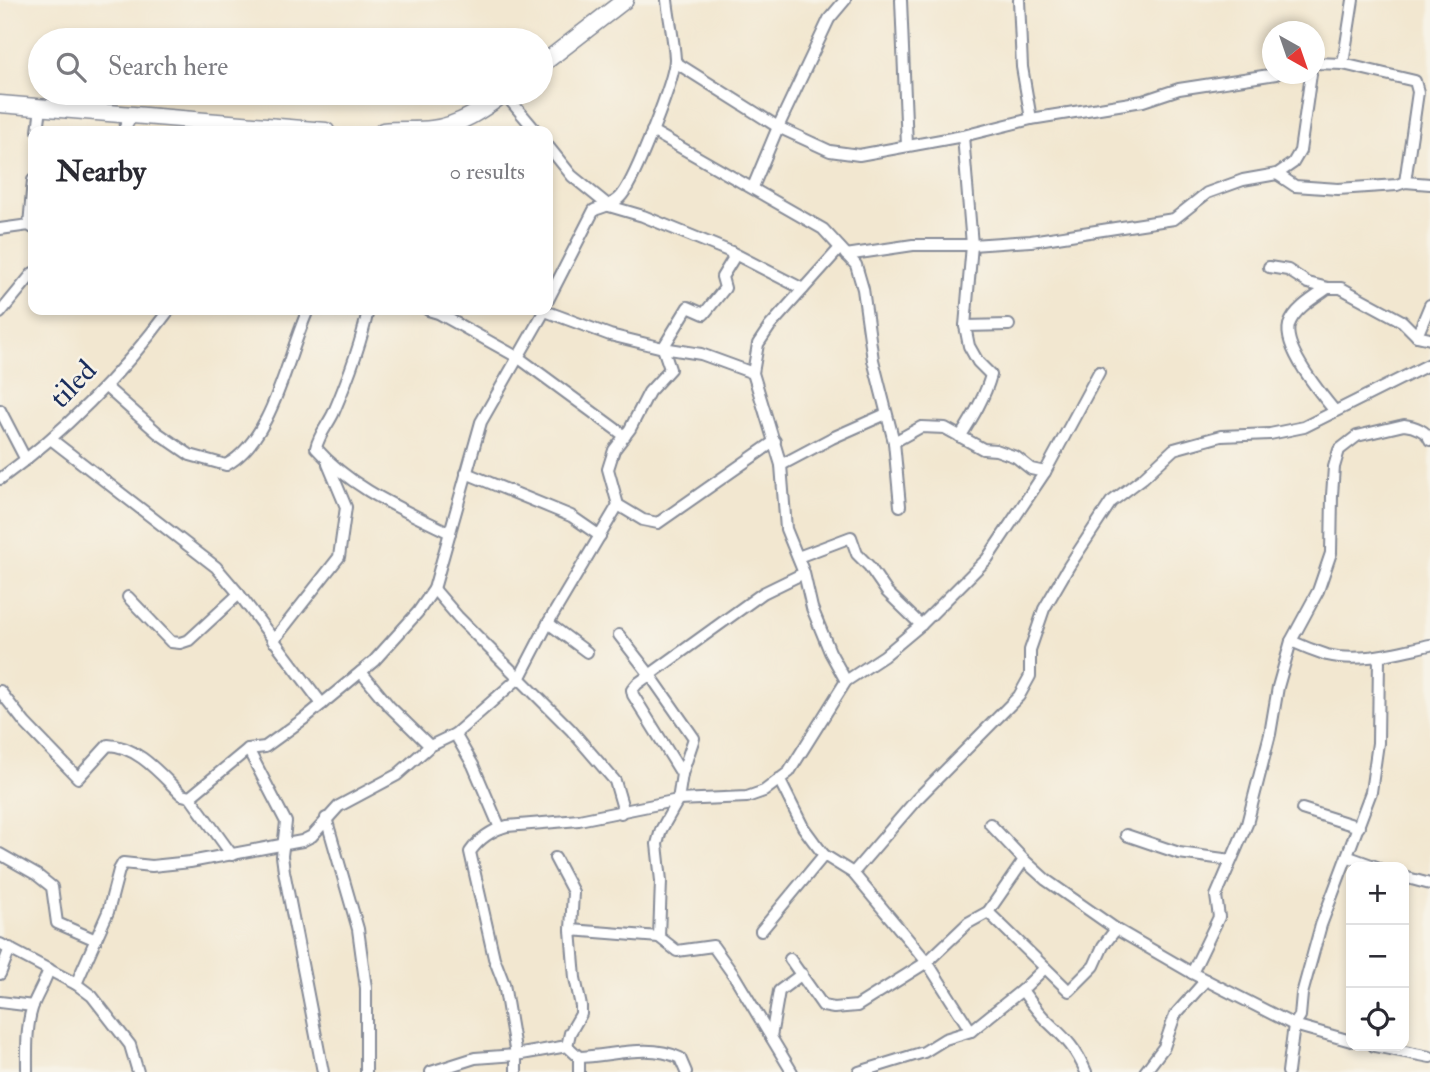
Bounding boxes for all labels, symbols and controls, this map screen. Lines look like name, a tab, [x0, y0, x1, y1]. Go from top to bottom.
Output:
north arrow	[1262, 21, 1325, 84]
search box	[28, 28, 553, 105]
icon: search	[52, 48, 90, 86]
text: Search here	[108, 51, 228, 83]
text: Nearby	[56, 153, 146, 190]
text: 0 results	[449, 157, 525, 186]
street label: tiled	[41, 352, 105, 416]
map controls	[1346, 862, 1409, 1051]
button: +	[1346, 862, 1409, 925]
button: −	[1346, 925, 1409, 988]
button: locate	[1346, 988, 1409, 1051]

